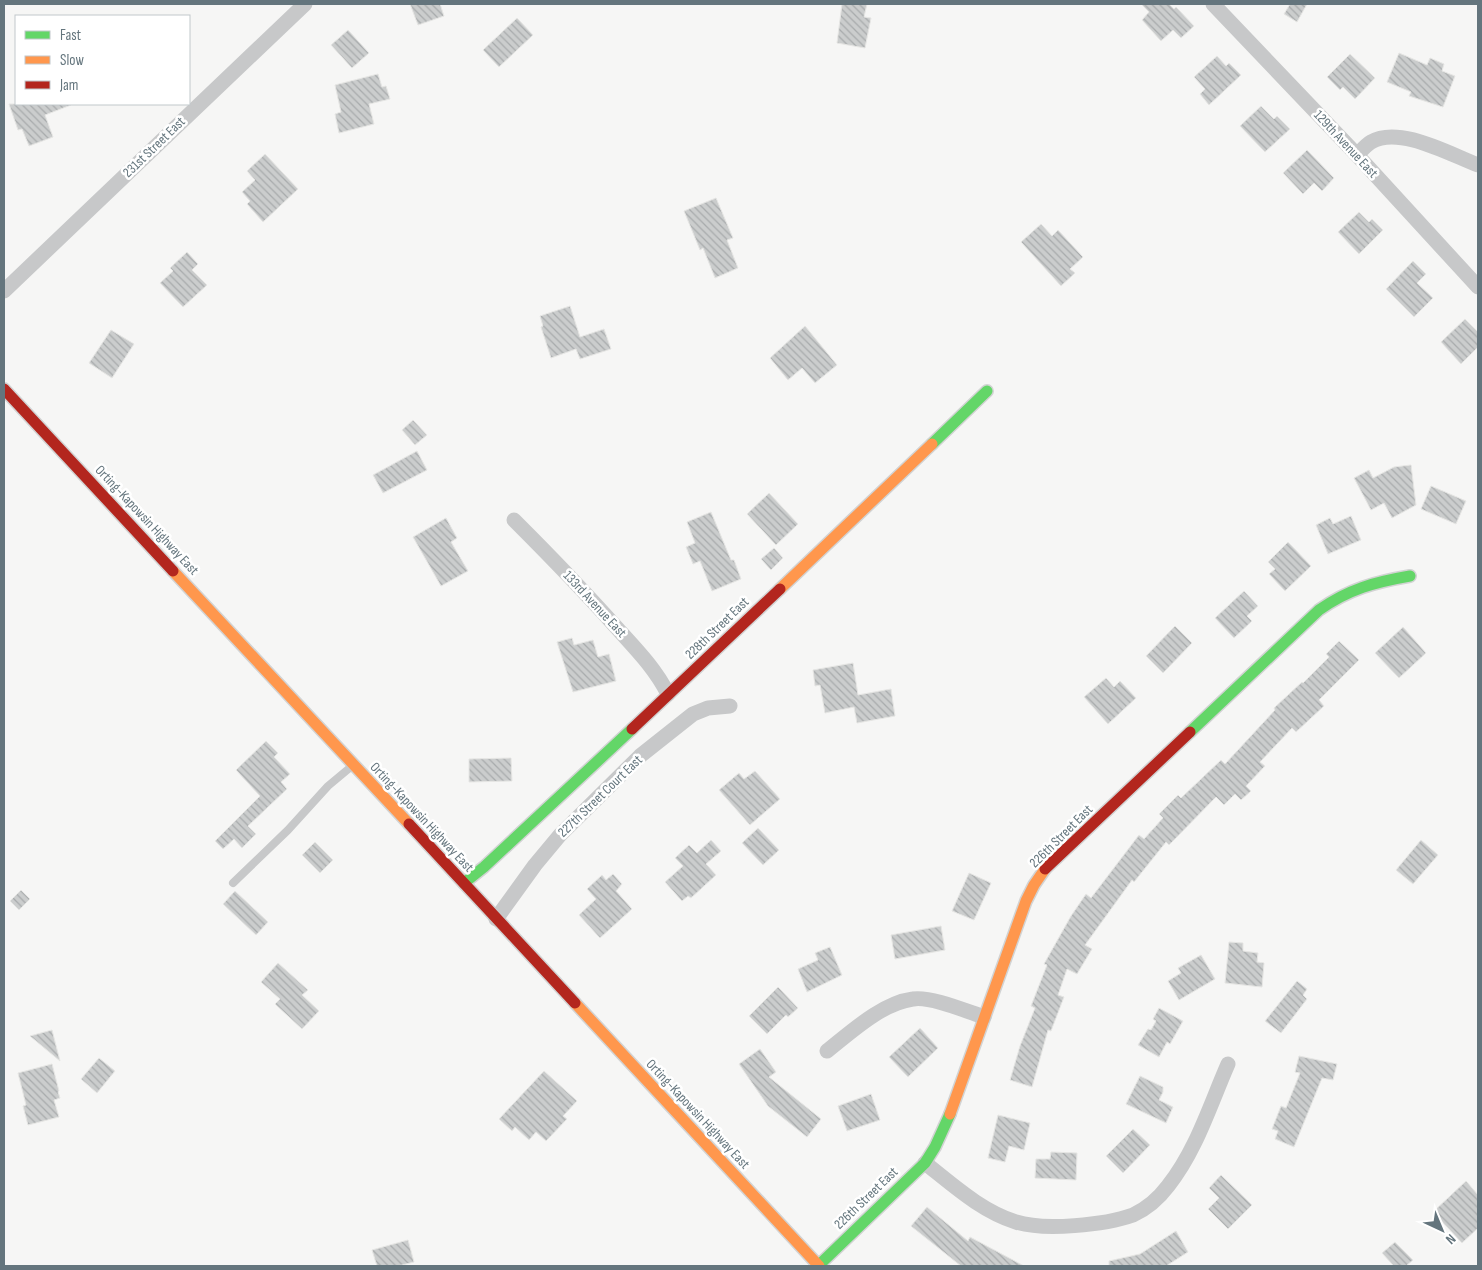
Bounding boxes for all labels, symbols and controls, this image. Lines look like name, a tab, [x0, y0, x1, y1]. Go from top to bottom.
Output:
legend	[15, 15, 190, 105]
text: Fast	[60, 26, 82, 45]
text: Slow	[60, 51, 84, 70]
text: Jam	[59, 76, 78, 95]
street label: 129th Avenue East	[1310, 107, 1382, 181]
street label: 231st Street East	[119, 113, 189, 181]
street label: Orting-Kapowsin Highway East	[92, 462, 202, 578]
street label: 133rd Avenue East	[560, 567, 630, 641]
street label: 228th Street East	[682, 593, 752, 663]
street label: 227th Street Court East	[554, 751, 646, 841]
street label: Orting-Kapowsin Highway East	[367, 759, 477, 875]
street label: 226th Street East	[1026, 801, 1096, 871]
street label: Orting-Kapowsin Highway East	[643, 1056, 753, 1172]
street label: 226th Street East	[831, 1163, 901, 1233]
north arrow	[1417, 1205, 1467, 1255]
text: N	[1442, 1230, 1459, 1248]

